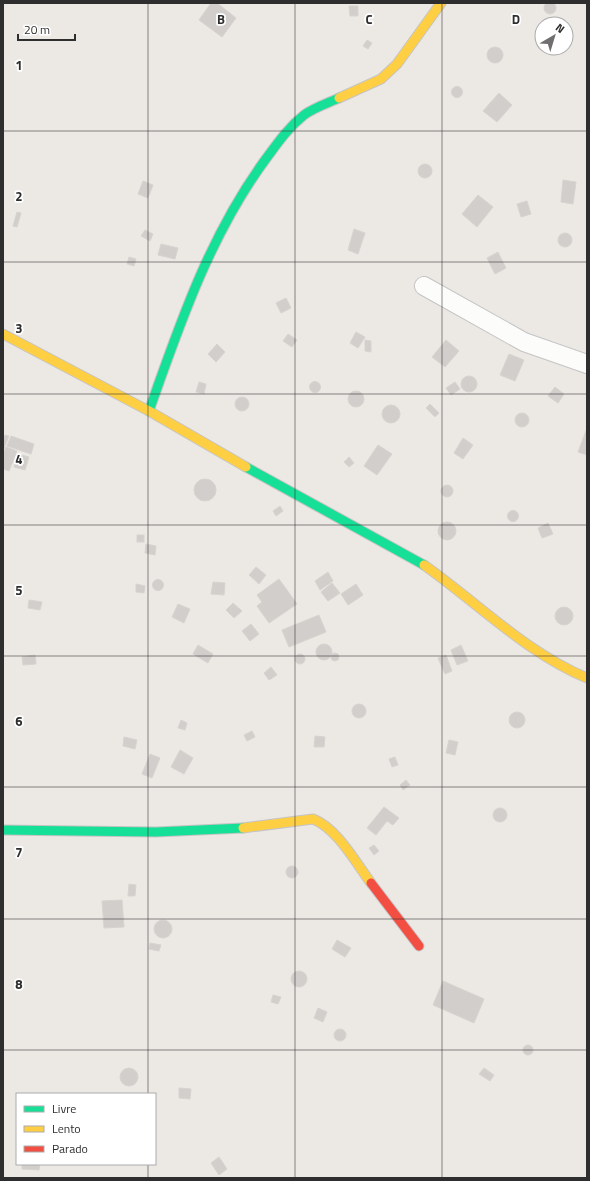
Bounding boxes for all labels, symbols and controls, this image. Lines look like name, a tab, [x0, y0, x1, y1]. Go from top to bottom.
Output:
text: B	[217, 9, 225, 29]
text: C	[365, 9, 373, 29]
text: D	[512, 9, 520, 29]
scale bar	[18, 16, 75, 42]
north arrow	[534, 16, 574, 56]
text: N	[552, 19, 568, 37]
text: 20 m	[24, 20, 50, 39]
text: 1	[15, 55, 23, 75]
text: 2	[15, 186, 23, 206]
text: 3	[15, 318, 23, 338]
text: 4	[15, 449, 23, 469]
text: 5	[15, 580, 23, 600]
text: 6	[15, 711, 23, 731]
text: 7	[15, 842, 23, 862]
text: 8	[15, 974, 23, 994]
legend	[16, 1093, 156, 1165]
text: Livre	[52, 1099, 76, 1118]
text: Lento	[52, 1119, 81, 1138]
text: Parado	[52, 1139, 88, 1158]

